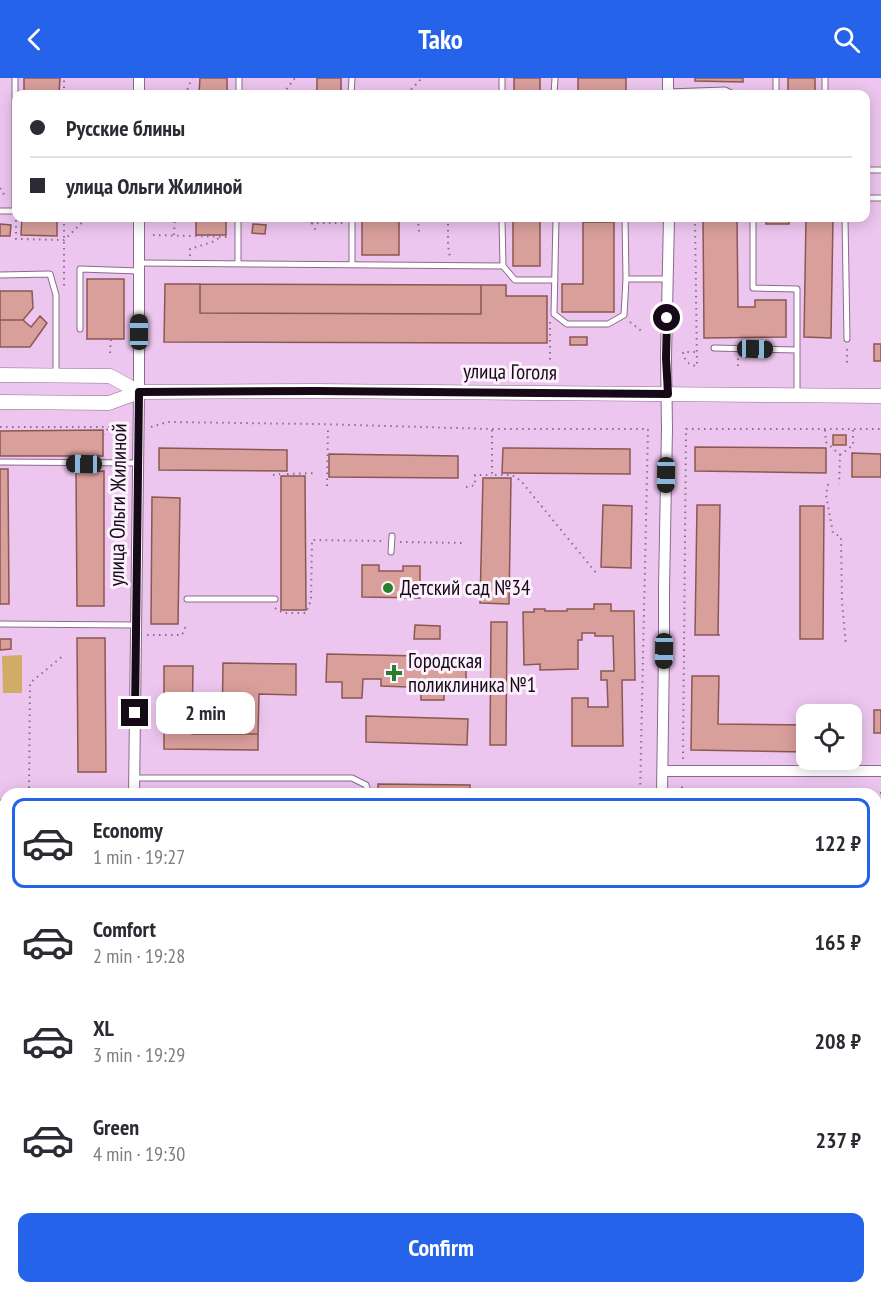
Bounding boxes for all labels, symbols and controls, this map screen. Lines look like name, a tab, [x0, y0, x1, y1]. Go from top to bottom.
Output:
text: Tako	[418, 22, 463, 56]
icon: back	[18, 23, 51, 56]
icon: search	[830, 23, 863, 56]
text: Русские блины	[66, 114, 185, 142]
text: улица Ольги Жилиной	[66, 172, 243, 200]
route start	[653, 304, 680, 331]
car	[130, 314, 148, 350]
car	[737, 340, 773, 358]
street label: улица Гоголя	[463, 357, 557, 386]
street label: улица Ольги Жилиной	[103, 423, 132, 587]
car	[66, 455, 102, 473]
car	[657, 457, 675, 493]
place label: Детский сад №34	[400, 574, 531, 601]
marker: Детский сад №34	[381, 581, 395, 595]
car	[655, 633, 673, 669]
place label: Городская поликлиника №1	[408, 647, 536, 698]
marker: Городская поликлиника №1	[385, 664, 403, 682]
callout: 2 min	[156, 692, 255, 734]
route end	[121, 699, 148, 726]
text: 2 min	[185, 700, 226, 726]
map controls	[796, 704, 862, 770]
button: locate	[796, 704, 862, 770]
icon: car	[21, 816, 75, 870]
text: Economy	[93, 816, 163, 844]
text: 122 ₽	[814, 829, 861, 857]
text: 1 min · 19:27	[93, 844, 185, 870]
icon: car	[21, 915, 75, 969]
text: Comfort	[93, 915, 156, 943]
text: 165 ₽	[814, 928, 861, 956]
text: 2 min · 19:28	[93, 943, 185, 969]
icon: car	[21, 1014, 75, 1068]
text: XL	[93, 1014, 114, 1042]
text: 208 ₽	[814, 1027, 861, 1055]
text: 3 min · 19:29	[93, 1042, 185, 1068]
icon: car	[21, 1113, 75, 1167]
text: Green	[93, 1113, 139, 1141]
text: 237 ₽	[815, 1126, 861, 1154]
text: 4 min · 19:30	[93, 1141, 185, 1167]
button: Confirm	[18, 1213, 864, 1282]

